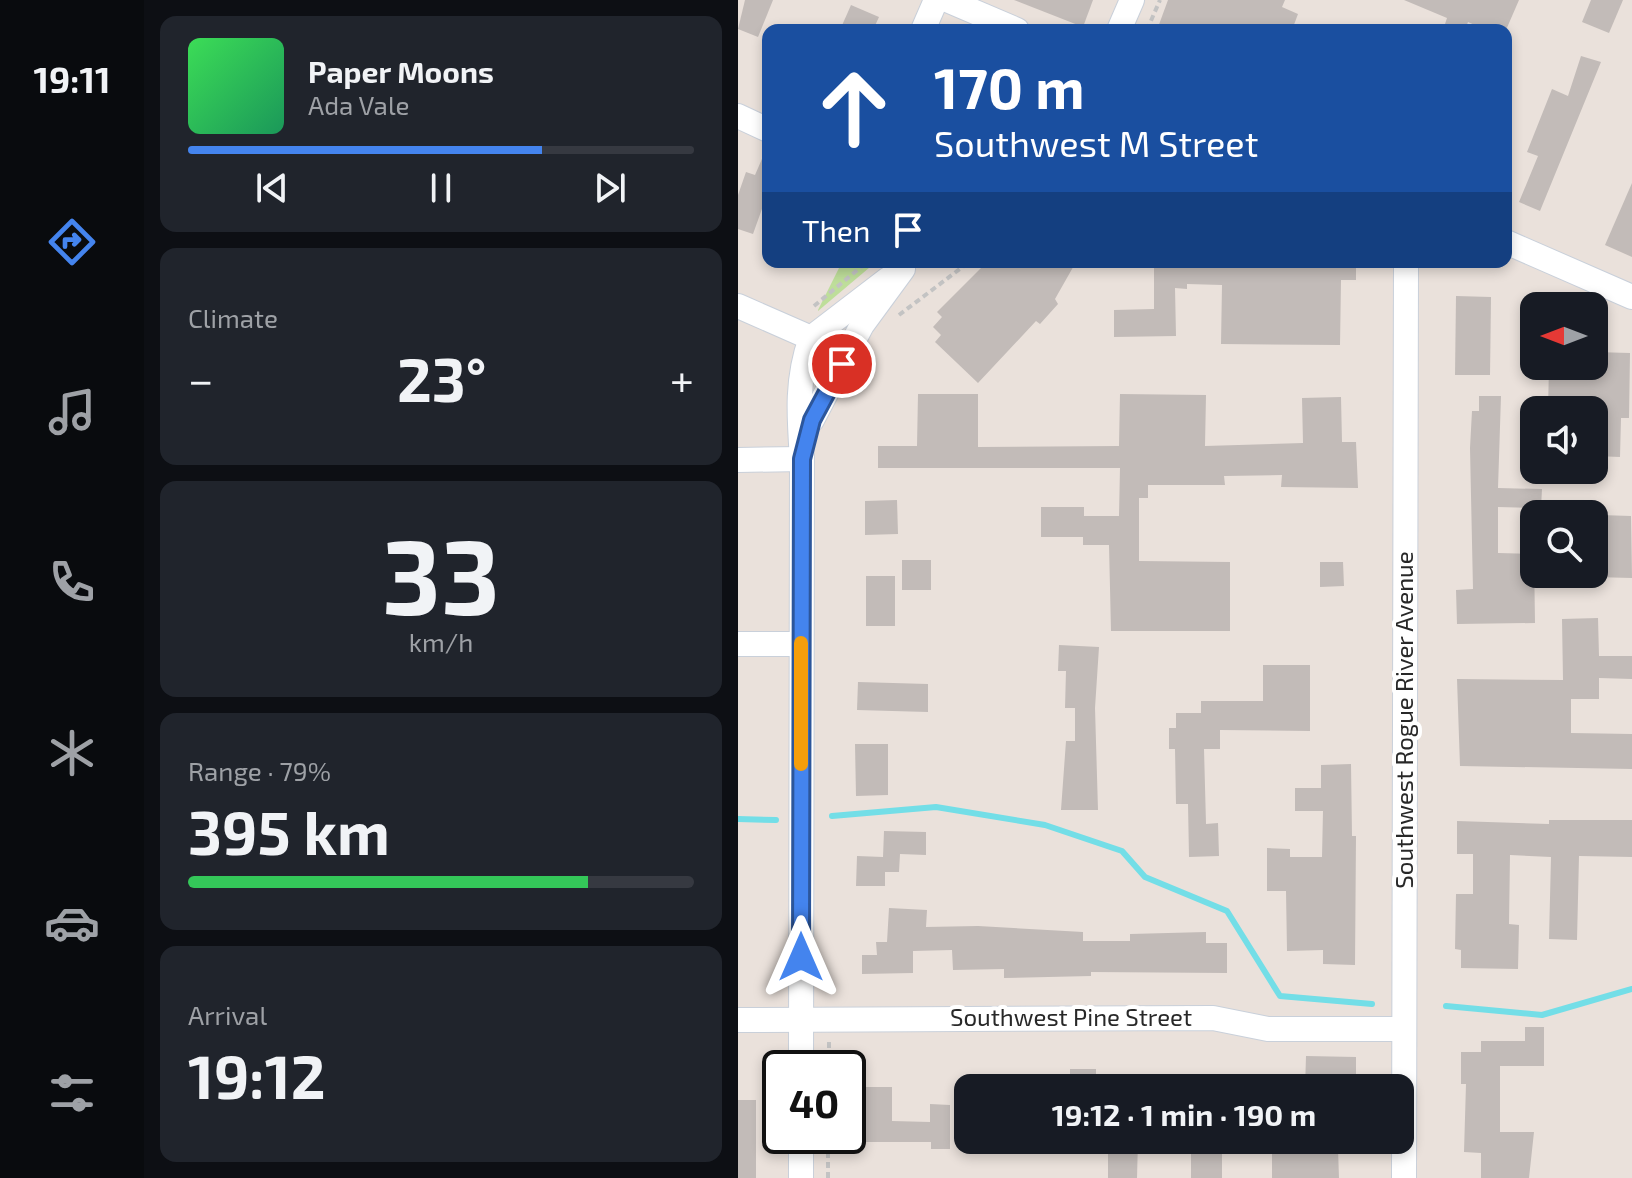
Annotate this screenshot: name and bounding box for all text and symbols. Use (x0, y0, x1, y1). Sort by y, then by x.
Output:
text: Paper Moons (308, 53, 494, 89)
text: 170 m (934, 53, 1085, 120)
icon: ahead (802, 56, 906, 160)
text: 19:11 (33, 57, 111, 100)
text: Ada Vale (308, 89, 410, 120)
text: Southwest M Street (934, 121, 1258, 164)
icon: previous (250, 166, 294, 210)
icon: pause (419, 166, 463, 210)
icon: next (588, 166, 632, 210)
icon: arrive (886, 208, 930, 252)
text: Then (802, 212, 870, 248)
icon: directions (44, 214, 100, 270)
north arrow (1520, 292, 1608, 380)
map controls (1520, 292, 1608, 588)
text: Climate (188, 302, 278, 333)
pin (808, 330, 876, 398)
text: 23° (397, 342, 487, 414)
icon: arrive (820, 342, 864, 386)
text: − (188, 352, 214, 405)
text: + (670, 352, 694, 405)
icon: music (44, 384, 100, 440)
button: sound (1520, 396, 1608, 484)
button: search (1520, 500, 1608, 588)
text: 33 (382, 511, 500, 636)
street label: Southwest Rogue River Avenue (1389, 551, 1418, 889)
icon: phone (44, 554, 100, 610)
text: km/h (409, 626, 473, 657)
icon: climate (44, 725, 100, 781)
text: Range · 79% (188, 755, 331, 786)
text: 395 km (188, 795, 390, 867)
icon: car (44, 895, 100, 951)
position arrow (759, 915, 843, 999)
text: Arrival (188, 999, 267, 1030)
street label: Southwest Pine Street (950, 1002, 1192, 1031)
text: 19:12 (188, 1039, 326, 1111)
speed limit sign: 40 (762, 1050, 866, 1154)
icon: filters (44, 1065, 100, 1121)
text: 19:12 · 1 min · 190 m (1052, 1096, 1316, 1132)

